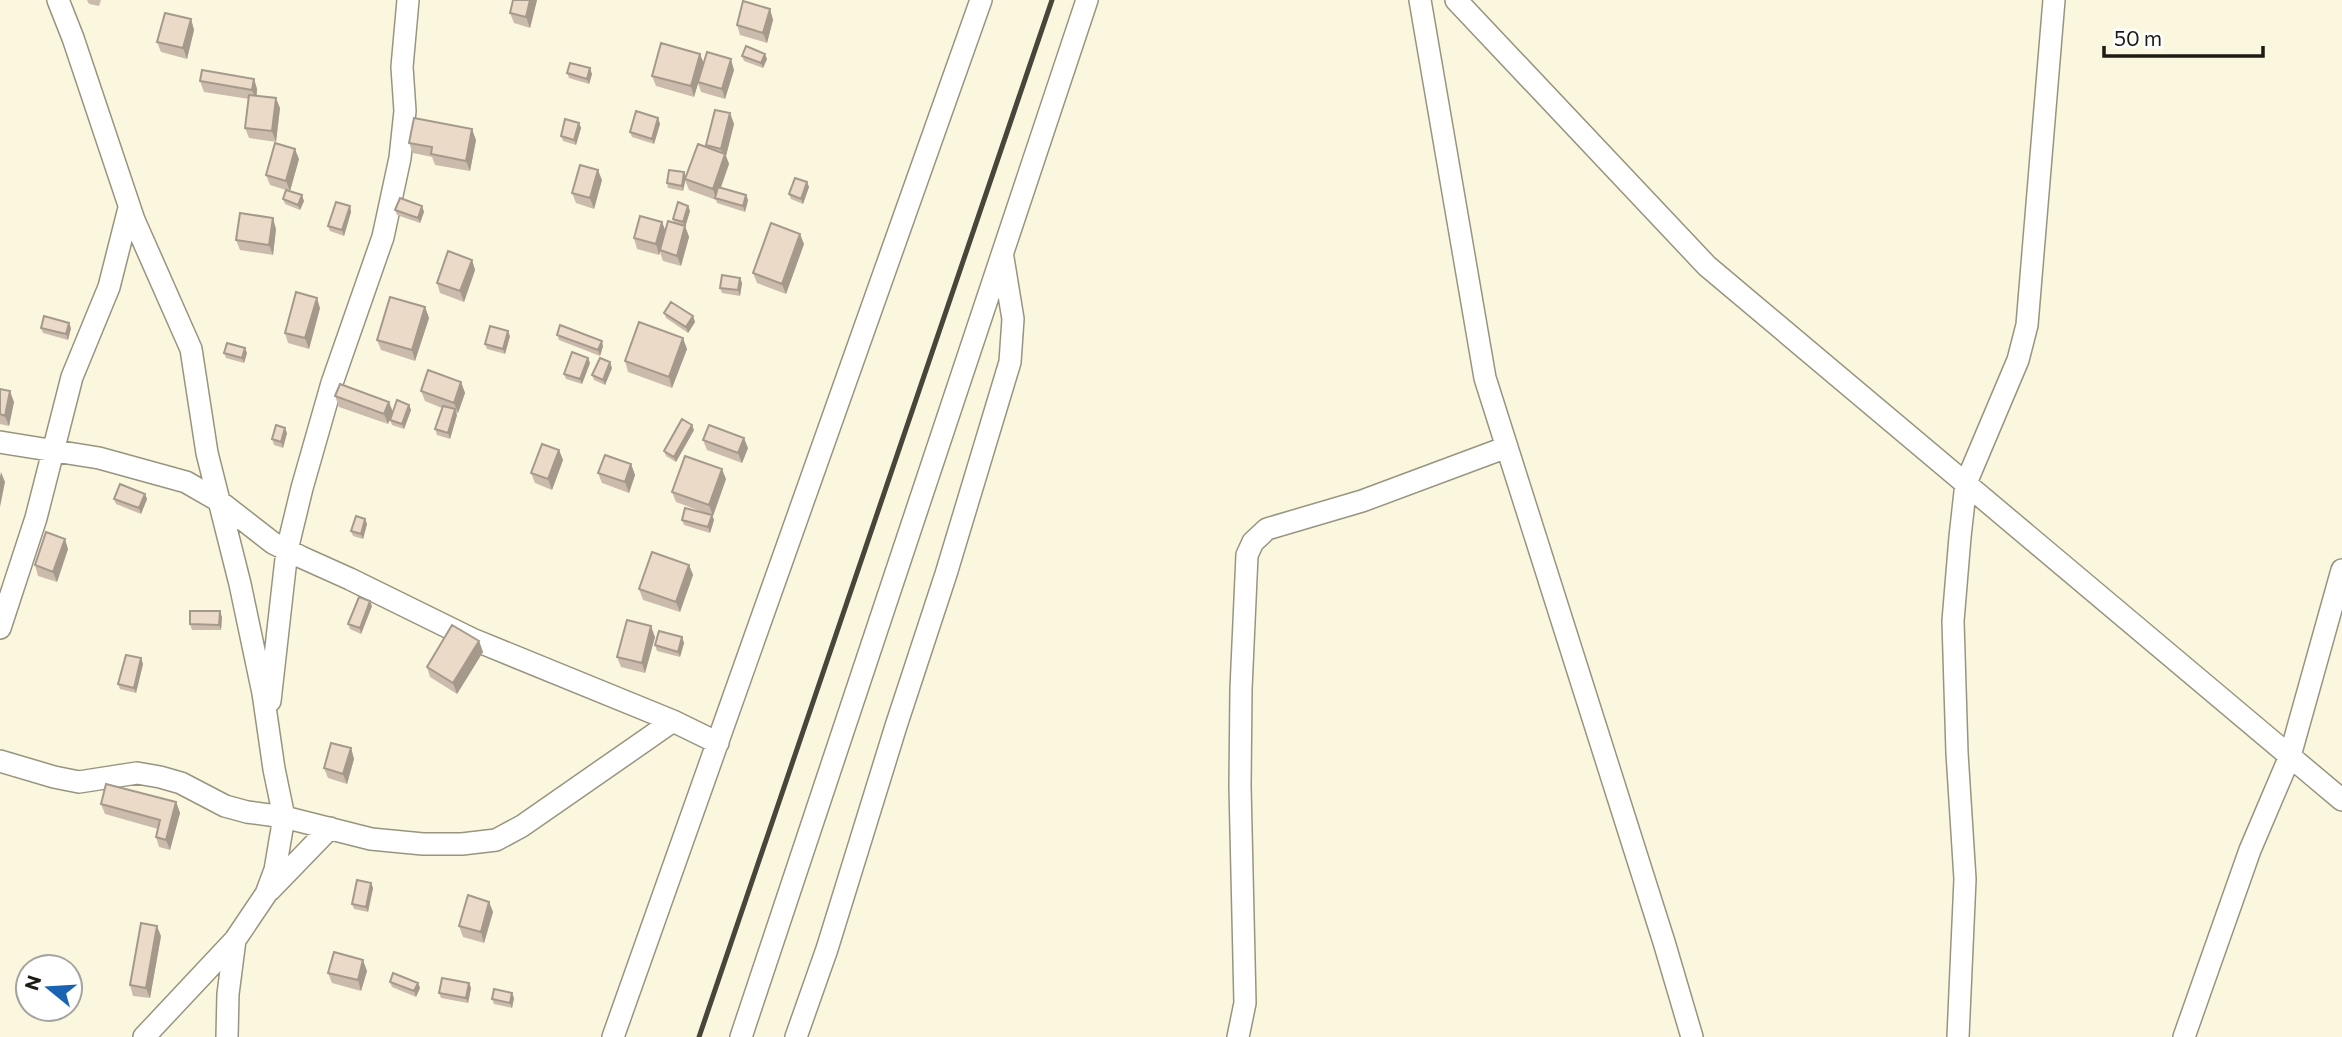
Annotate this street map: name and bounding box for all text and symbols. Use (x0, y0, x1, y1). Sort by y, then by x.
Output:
scale bar (2104, 14, 2263, 58)
text: 50 m (2114, 25, 2162, 50)
north arrow (14, 953, 84, 1023)
text: N (19, 972, 45, 993)

